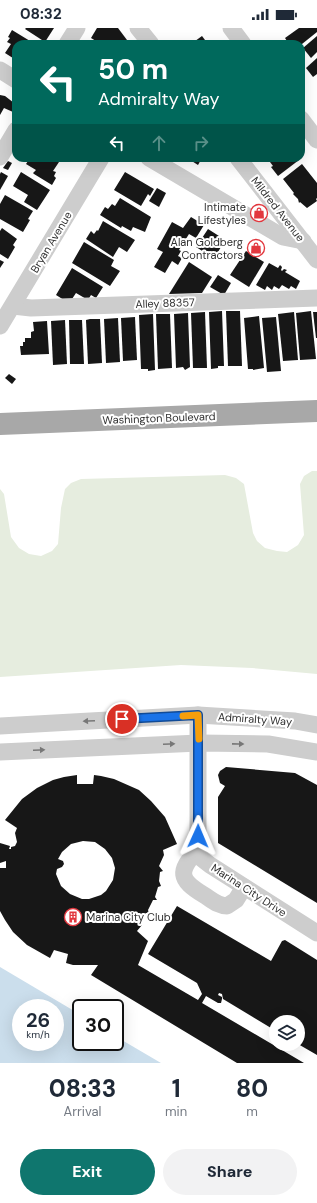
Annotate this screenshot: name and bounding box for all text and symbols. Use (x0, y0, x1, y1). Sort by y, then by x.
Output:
text: 08:32 (20, 4, 62, 24)
text: 50 m (98, 51, 168, 88)
icon: left (32, 56, 84, 108)
text: Admiralty Way (98, 87, 220, 111)
icon: left (106, 132, 128, 154)
icon: ahead (148, 132, 170, 154)
icon: right (190, 132, 212, 154)
street label: Mildred Avenue (248, 174, 308, 244)
place label: Intimate Lifestyles (198, 200, 246, 227)
shop icon: Intimate Lifestyles (249, 203, 269, 223)
street label: Bryan Avenue (27, 209, 75, 275)
place label: Alan Goldberg Contractors (171, 235, 243, 262)
shop icon: Alan Goldberg Contractors (246, 238, 266, 258)
street label: Alley 88357 (135, 295, 195, 311)
street label: Washington Boulevard (102, 409, 216, 427)
pin (105, 702, 139, 736)
icon: arrive (111, 708, 133, 730)
street label: Admiralty Way (217, 709, 293, 729)
one-way arrow (83, 717, 95, 724)
one-way arrow (163, 741, 175, 748)
one-way arrow (232, 741, 245, 747)
one-way arrow (33, 747, 46, 753)
position arrow (177, 815, 219, 857)
street label: Marina City Drive (209, 860, 289, 920)
building icon: Marina City Club (63, 907, 83, 927)
place label: Marina City Club (86, 910, 171, 924)
speed limit sign: 30 (72, 999, 124, 1051)
text: 26 (26, 1007, 50, 1033)
map controls (269, 1015, 305, 1051)
button: layers (269, 1015, 305, 1051)
text: km/h (26, 1028, 50, 1041)
text: 08:33 (49, 1073, 116, 1104)
text: 1 (172, 1073, 181, 1104)
text: 80 (236, 1073, 268, 1104)
text: Arrival (64, 1103, 101, 1120)
text: min (165, 1103, 187, 1120)
text: m (246, 1103, 258, 1120)
button: Exit (20, 1149, 155, 1195)
button: Share (163, 1149, 297, 1195)

